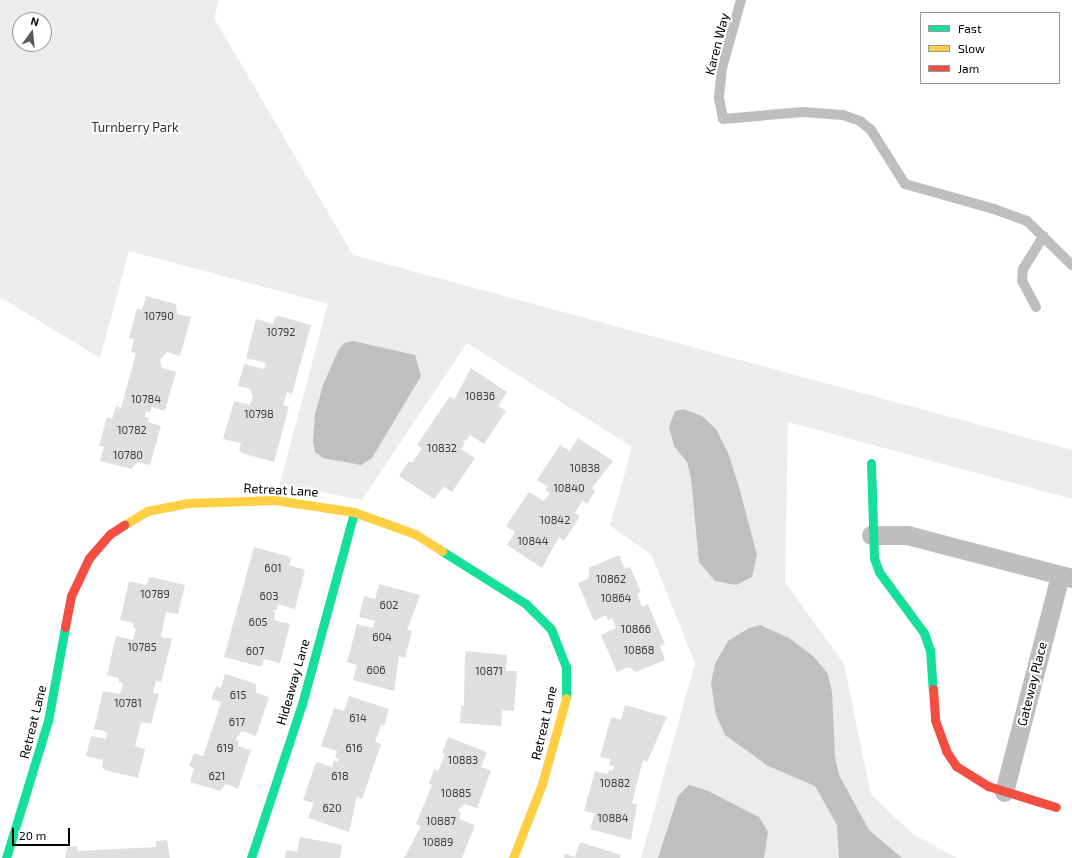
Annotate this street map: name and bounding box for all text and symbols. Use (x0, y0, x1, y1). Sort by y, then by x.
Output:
street label: Karen Way (702, 11, 732, 77)
north arrow (12, 12, 52, 52)
legend (920, 12, 1060, 84)
text: N (29, 14, 40, 28)
text: Fast (958, 21, 981, 35)
text: Slow (958, 41, 985, 55)
text: Jam (958, 61, 979, 75)
park label: Turnberry Park (91, 119, 179, 135)
house number: 10790 (144, 309, 174, 323)
house number: 10792 (266, 325, 296, 339)
house number: 10836 (465, 389, 495, 403)
house number: 10784 (131, 392, 161, 406)
house number: 10798 (244, 407, 274, 421)
house number: 10782 (117, 423, 147, 437)
house number: 10832 (427, 441, 457, 455)
house number: 10780 (113, 448, 143, 462)
house number: 10838 (570, 461, 600, 475)
street label: Retreat Lane (243, 480, 319, 500)
house number: 10840 (553, 481, 585, 495)
house number: 10842 (540, 513, 570, 527)
house number: 10844 (517, 534, 549, 548)
house number: 601 (264, 561, 282, 575)
house number: 10862 (596, 572, 626, 586)
house number: 10789 (140, 587, 170, 601)
house number: 603 (259, 589, 279, 603)
house number: 10864 (601, 591, 631, 605)
house number: 602 (379, 598, 399, 612)
house number: 605 (249, 615, 267, 629)
house number: 10866 (621, 622, 651, 636)
house number: 604 (372, 630, 392, 644)
street label: Hideaway Lane (273, 637, 313, 727)
house number: 10785 (127, 640, 157, 654)
street label: Gateway Place (1014, 640, 1050, 728)
house number: 10868 (624, 643, 654, 657)
house number: 607 (246, 644, 264, 658)
house number: 606 (366, 663, 386, 677)
house number: 10871 (475, 664, 503, 678)
street label: Retreat Lane (16, 684, 50, 760)
street label: Retreat Lane (528, 685, 560, 761)
house number: 615 (230, 688, 246, 702)
house number: 10781 (114, 696, 142, 710)
house number: 614 (349, 711, 367, 725)
house number: 617 (229, 715, 245, 729)
house number: 619 (217, 741, 233, 755)
house number: 616 (346, 741, 362, 755)
house number: 10883 (448, 753, 478, 767)
house number: 621 (209, 769, 225, 783)
house number: 618 (331, 769, 349, 783)
house number: 10882 (600, 776, 630, 790)
house number: 10885 (441, 786, 471, 800)
house number: 620 (322, 801, 342, 815)
house number: 10884 (597, 811, 629, 825)
house number: 10887 (426, 814, 456, 828)
scale bar (14, 820, 72, 846)
text: 20 m (19, 828, 46, 842)
house number: 10889 (423, 835, 453, 849)

